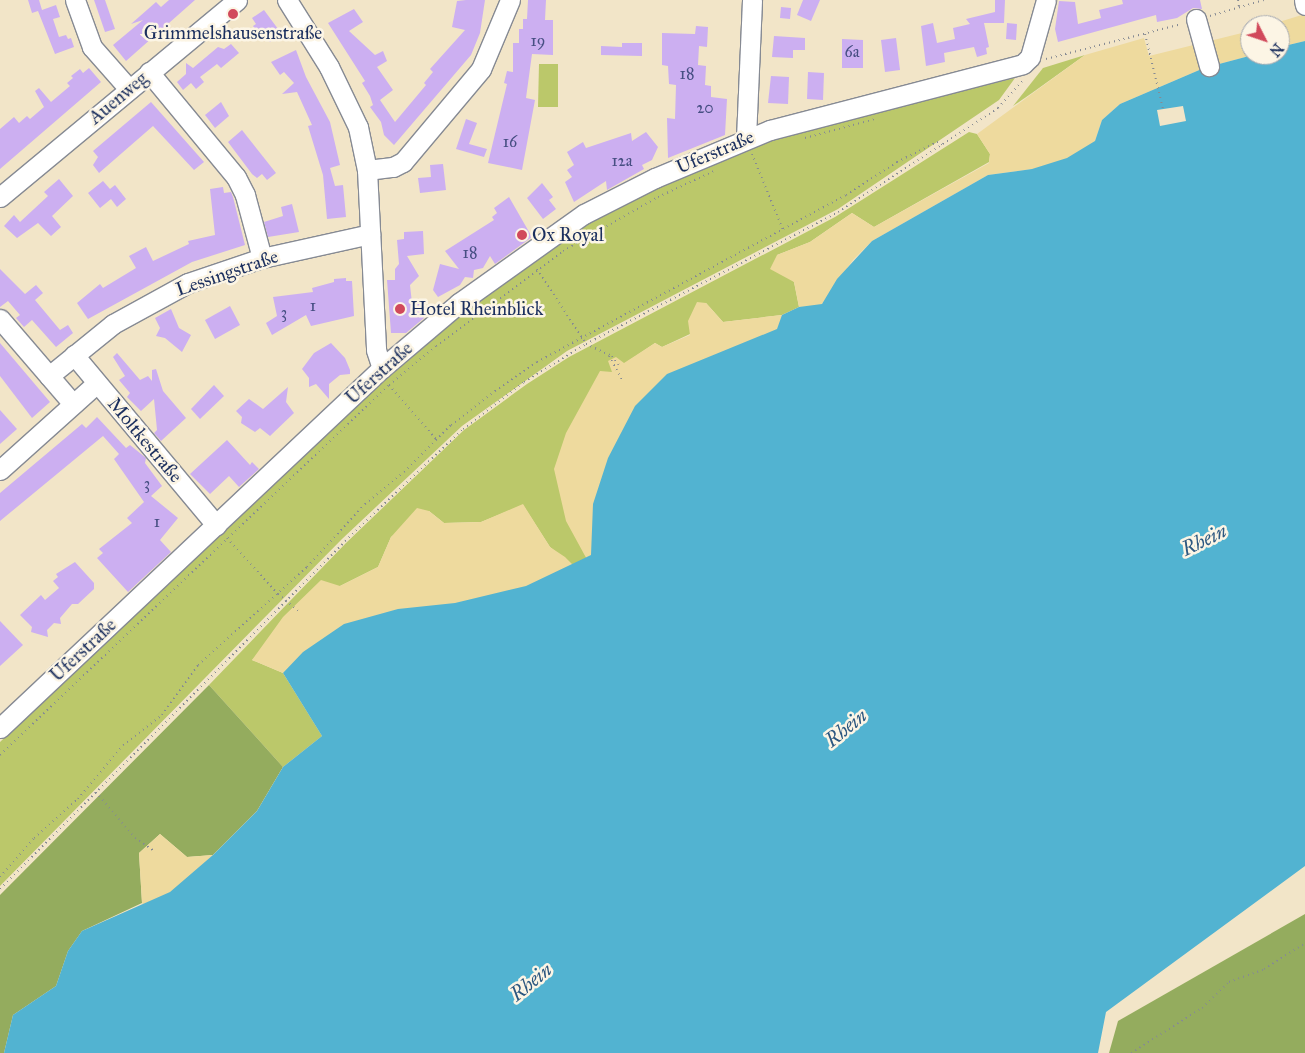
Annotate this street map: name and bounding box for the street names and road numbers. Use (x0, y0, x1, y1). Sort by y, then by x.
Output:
street label: Auenweg (84, 67, 152, 129)
street label: Uferstraße (673, 125, 757, 179)
street label: Lessingstraße (173, 245, 281, 301)
street label: Uferstraße (341, 337, 417, 409)
street label: Moltkestraße (103, 393, 187, 487)
street label: Uferstraße (45, 614, 121, 686)

